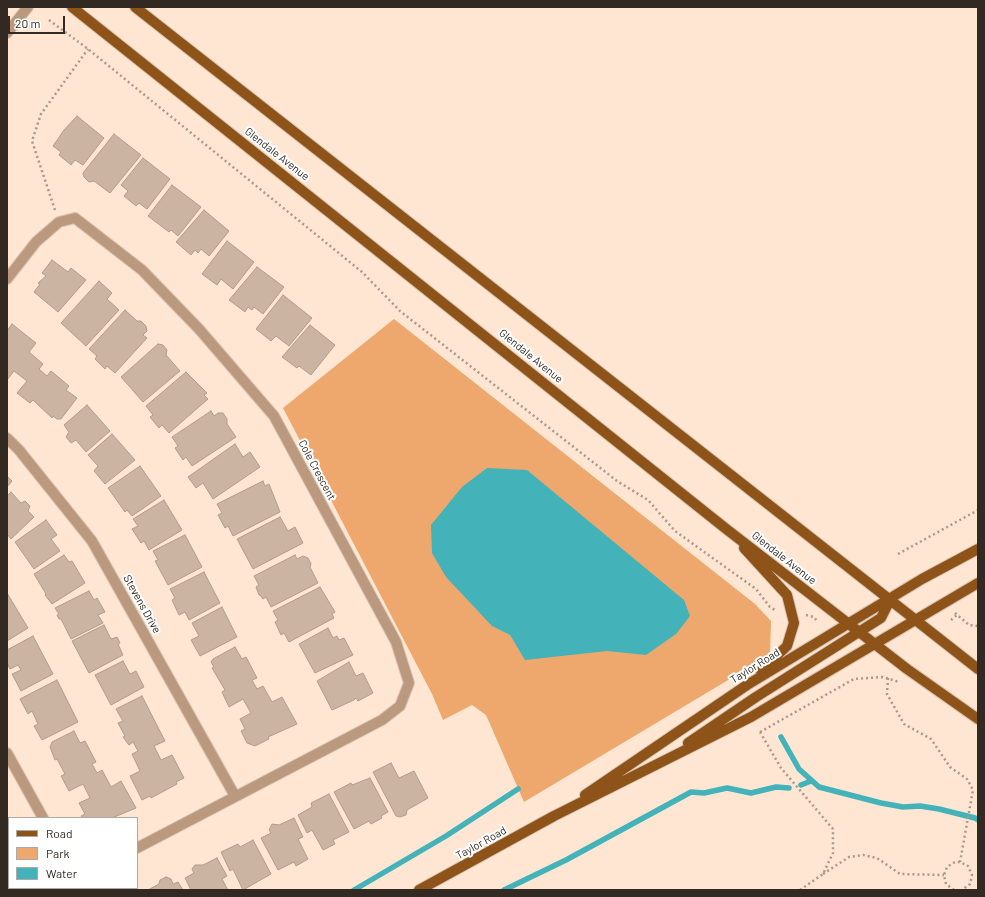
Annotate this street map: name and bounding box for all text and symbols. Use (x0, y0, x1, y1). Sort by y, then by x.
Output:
scale bar (10, 8, 67, 34)
text: 20 m (15, 16, 41, 30)
street label: Glendale Avenue (242, 125, 312, 183)
street label: Glendale Avenue (496, 326, 566, 386)
street label: Cole Crescent (296, 438, 338, 502)
street label: Glendale Avenue (749, 529, 819, 587)
street label: Stevens Drive (121, 572, 163, 636)
street label: Taylor Road (728, 646, 782, 686)
legend (8, 817, 138, 889)
street label: Taylor Road (453, 824, 509, 862)
text: Road (46, 826, 73, 840)
text: Park (46, 846, 70, 860)
text: Water (46, 866, 77, 880)

